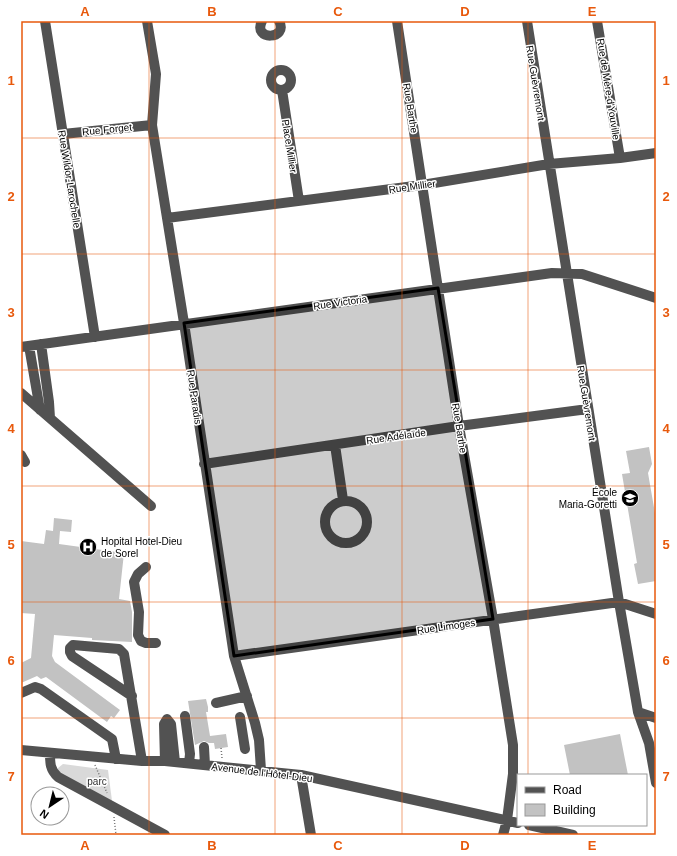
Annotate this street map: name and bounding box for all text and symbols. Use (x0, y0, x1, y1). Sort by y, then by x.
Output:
text: A (80, 4, 90, 19)
text: B (207, 4, 217, 19)
text: C (333, 4, 343, 19)
text: D (460, 4, 470, 19)
text: E (588, 4, 597, 19)
street label: Rue de Mère-d'Youville (595, 37, 622, 141)
street label: Rue Guèvremont (524, 45, 547, 122)
text: 1 (7, 73, 15, 88)
text: 1 (662, 73, 670, 88)
street label: Rue Barthe (401, 82, 420, 134)
street label: Place Millier (280, 119, 299, 174)
street label: Rue Forget (82, 121, 133, 138)
street label: Rue Wildor-Larochelle (56, 129, 83, 229)
street label: Rue Millier (388, 178, 437, 195)
text: 2 (7, 189, 15, 204)
text: 2 (662, 189, 670, 204)
street label: Rue Victoria (312, 293, 368, 312)
text: 3 (7, 305, 15, 320)
text: 3 (662, 305, 670, 320)
street label: Rue Guèvremont (575, 365, 598, 442)
street label: Rue Paradis (185, 369, 204, 425)
street label: Rue Barthe (450, 402, 469, 454)
text: 4 (7, 421, 15, 436)
text: 4 (662, 421, 670, 436)
street label: Rue Adélaïde (366, 427, 427, 446)
place label: École Maria-Goretti (559, 486, 617, 510)
school or university icon: École Maria-Goretti (620, 488, 640, 508)
place label: Hopital Hotel-Dieu de Sorel (101, 536, 182, 559)
text: 5 (7, 537, 15, 552)
hospital icon: Hopital Hotel-Dieu de Sorel (78, 537, 98, 557)
text: 5 (662, 537, 670, 552)
street label: Rue Limoges (416, 617, 476, 636)
text: 6 (7, 653, 15, 668)
text: 6 (662, 653, 670, 668)
street label: Avenue de l'Hôtel-Dieu (211, 761, 313, 784)
text: 7 (7, 769, 15, 784)
text: 7 (662, 769, 670, 784)
legend (517, 774, 647, 826)
park label: parc (87, 776, 107, 787)
text: Road (553, 783, 582, 797)
north arrow (30, 786, 70, 826)
text: Building (553, 803, 596, 817)
text: N (38, 807, 51, 821)
text: A (80, 838, 90, 853)
text: B (207, 838, 217, 853)
text: C (333, 838, 343, 853)
text: D (460, 838, 470, 853)
text: E (588, 838, 597, 853)

